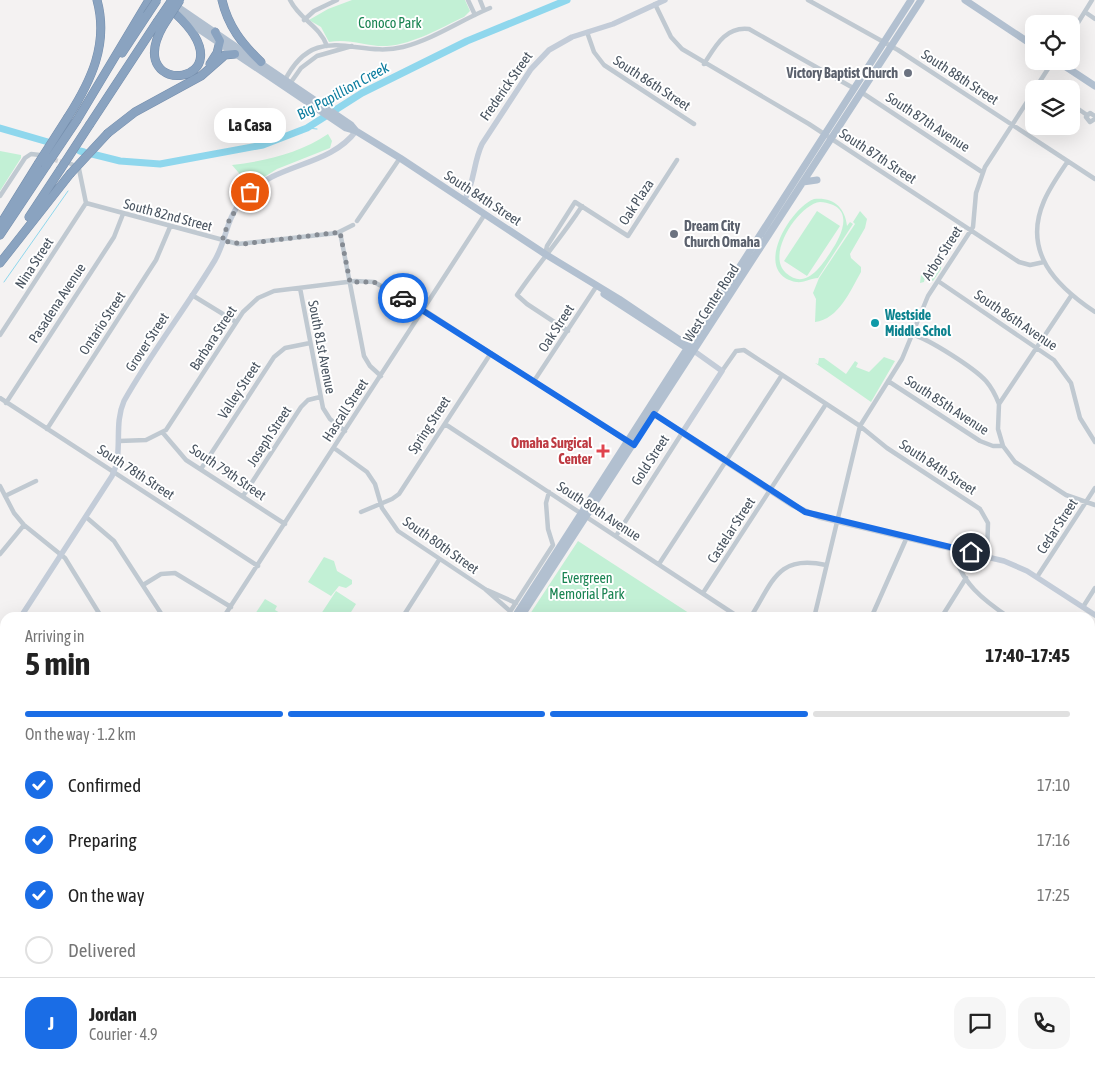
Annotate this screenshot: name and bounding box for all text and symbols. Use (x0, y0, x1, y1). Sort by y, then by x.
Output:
park label: Conoco Park (358, 15, 422, 31)
map controls (1025, 15, 1080, 135)
button: locate (1025, 15, 1080, 70)
street label: South 88th Street (918, 46, 1002, 108)
street label: Frederick Street (476, 49, 536, 123)
street label: South 86th Street (610, 52, 694, 114)
water label: Big Papillion Creek (294, 58, 392, 123)
place label: Victory Baptist Church (786, 65, 898, 81)
marker: Victory Baptist Church (902, 67, 914, 79)
button: layers (1025, 80, 1080, 135)
street label: South 87th Avenue (883, 89, 973, 155)
callout: La Casa (214, 107, 286, 142)
text: La Casa (228, 116, 272, 134)
street label: South 87th Street (836, 125, 920, 187)
street label: South 84th Street (441, 167, 525, 229)
pin (229, 171, 271, 213)
street label: Oak Plaza (615, 176, 657, 228)
icon: bag (236, 178, 264, 206)
street label: South 82nd Street (122, 195, 214, 235)
place label: Dream City Church Omaha (684, 218, 760, 250)
street label: Arbor Street (919, 223, 965, 283)
marker: Dream City Church Omaha (668, 228, 680, 240)
street label: Nina Street (12, 235, 56, 291)
street label: Pasadena Avenue (25, 260, 89, 346)
street label: West Center Road (680, 261, 742, 345)
courier (378, 273, 428, 323)
icon: car (389, 284, 417, 312)
street label: South 86th Avenue (971, 286, 1061, 354)
street label: Ontario Street (76, 288, 128, 358)
street label: South 81st Avenue (305, 299, 339, 395)
street label: Oak Street (535, 301, 577, 355)
street label: Barbara Street (186, 303, 240, 373)
place label: Westside Middle Schol (884, 307, 951, 339)
street label: Grover Street (122, 310, 172, 374)
marker: Westside Middle Schol (869, 317, 881, 329)
street label: Valley Street (215, 358, 263, 422)
street label: South 85th Avenue (902, 372, 992, 438)
street label: Hascall Street (319, 376, 371, 444)
street label: Spring Street (405, 393, 453, 457)
street label: Joseph Street (244, 403, 294, 469)
street label: Gold Street (628, 432, 672, 488)
place label: Omaha Surgical Center (511, 435, 593, 467)
street label: South 84th Street (896, 436, 980, 498)
street label: South 78th Street (94, 441, 178, 503)
street label: South 79th Street (187, 441, 269, 503)
marker: Omaha Surgical Center (596, 444, 610, 458)
street label: South 80th Avenue (554, 478, 644, 544)
street label: Castelar Street (704, 494, 758, 566)
street label: Cedar Street (1033, 495, 1081, 557)
street label: South 80th Street (400, 513, 482, 577)
pin (950, 531, 992, 573)
icon: home (957, 538, 985, 566)
park label: Evergreen Memorial Park (549, 570, 625, 602)
text: Arriving in (25, 627, 85, 645)
text: 17:40–17:45 (985, 644, 1070, 666)
text: 5 min (25, 645, 90, 682)
text: On the way · 1.2 km (25, 725, 136, 743)
icon: check (25, 771, 53, 799)
text: Confirmed (68, 774, 141, 796)
text: 17:10 (1037, 776, 1070, 794)
icon: check (25, 826, 53, 854)
text: Preparing (68, 829, 137, 851)
text: 17:16 (1037, 831, 1070, 849)
icon: check (25, 881, 53, 909)
text: On the way (68, 884, 145, 906)
text: 17:25 (1037, 886, 1070, 904)
text: Delivered (68, 939, 136, 961)
button: chat (954, 997, 1006, 1049)
button: phone (1018, 997, 1070, 1049)
text: Jordan (89, 1003, 137, 1025)
text: J (48, 1012, 54, 1034)
text: Courier · 4.9 (89, 1025, 158, 1043)

